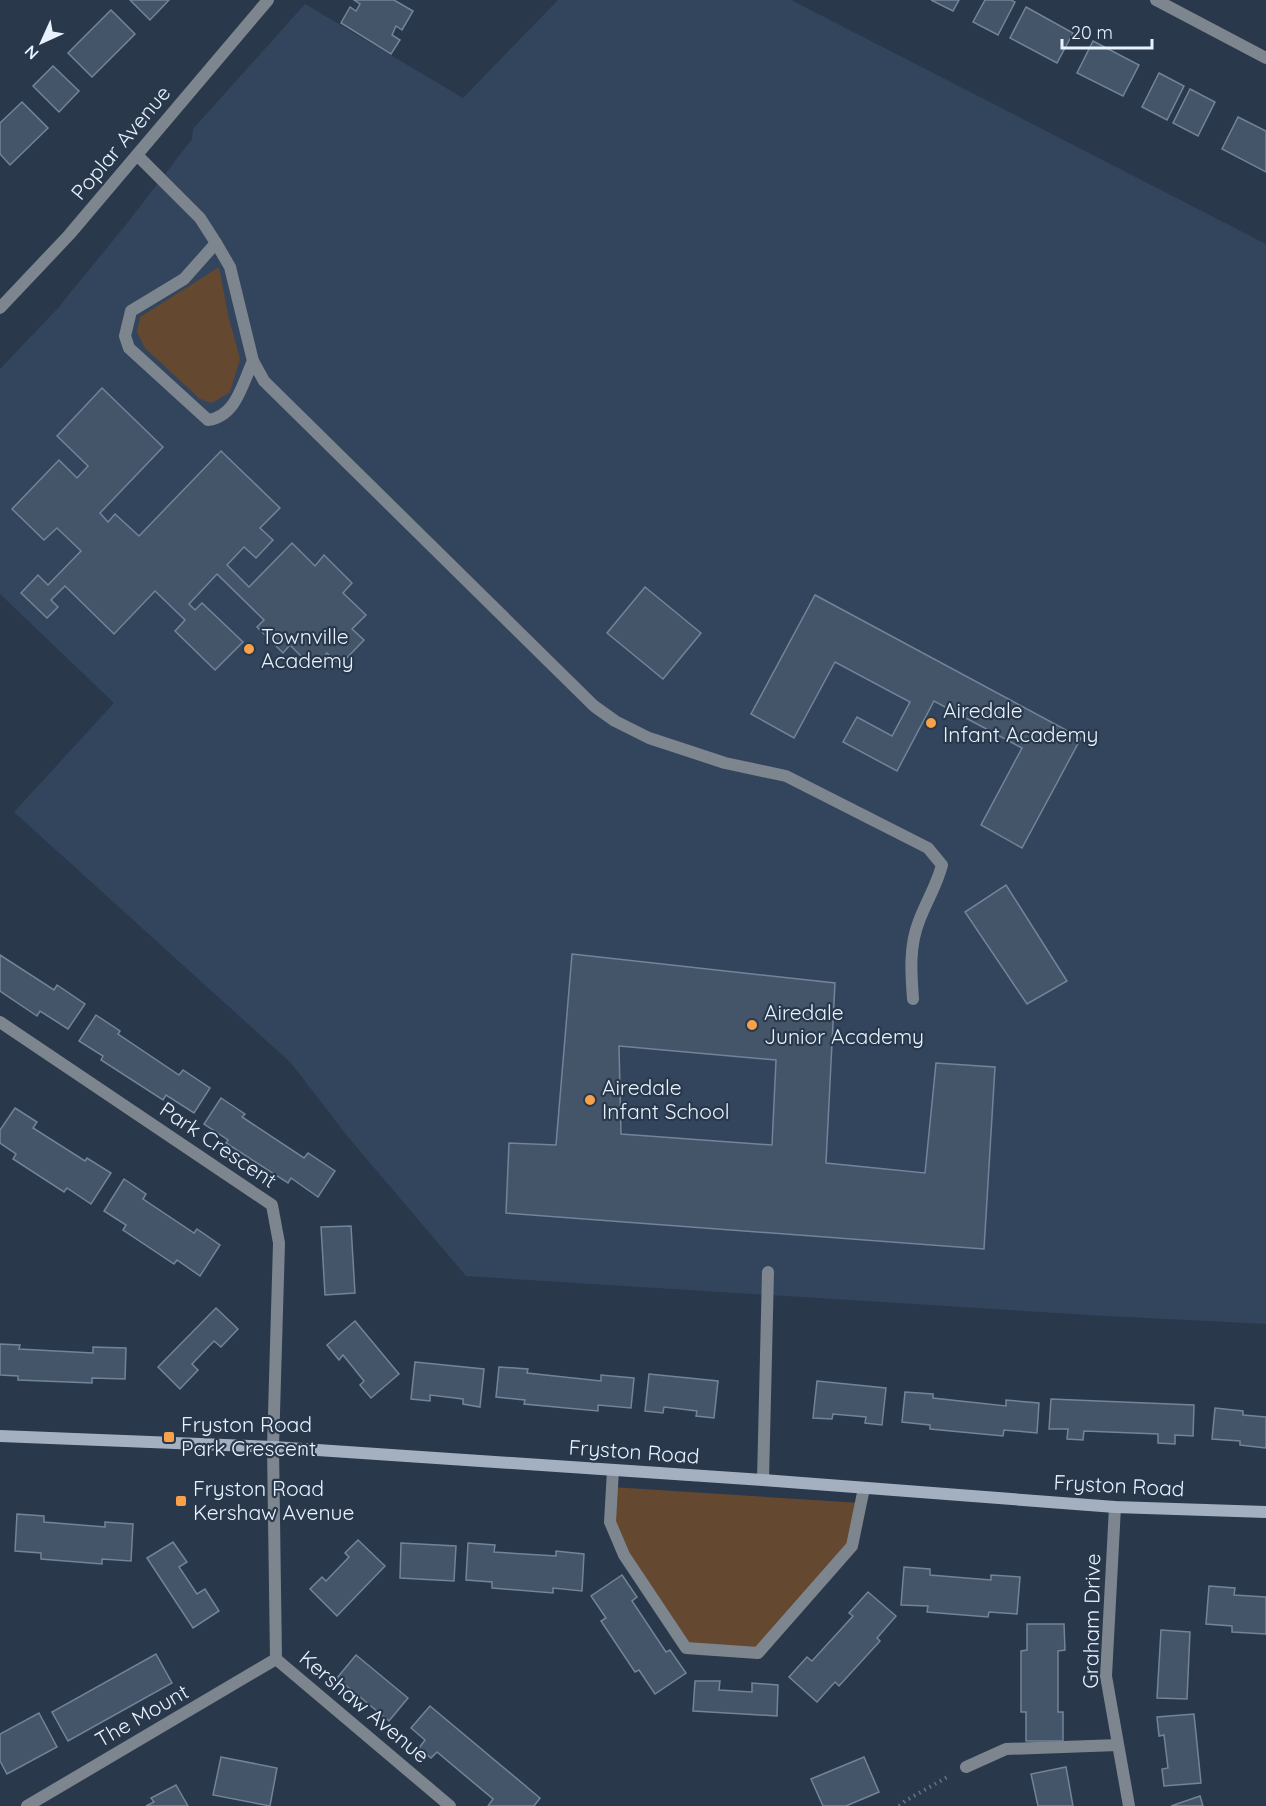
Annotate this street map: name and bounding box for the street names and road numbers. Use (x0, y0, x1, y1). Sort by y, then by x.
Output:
street label: Poplar Avenue (65, 80, 175, 205)
street label: Park Crescent (155, 1096, 282, 1193)
street label: Fryston Road (568, 1433, 700, 1469)
street label: Fryston Road (1053, 1469, 1185, 1501)
street label: Graham Drive (1077, 1553, 1105, 1689)
street label: Kershaw Avenue (294, 1644, 435, 1768)
street label: The Mount (90, 1678, 193, 1752)

